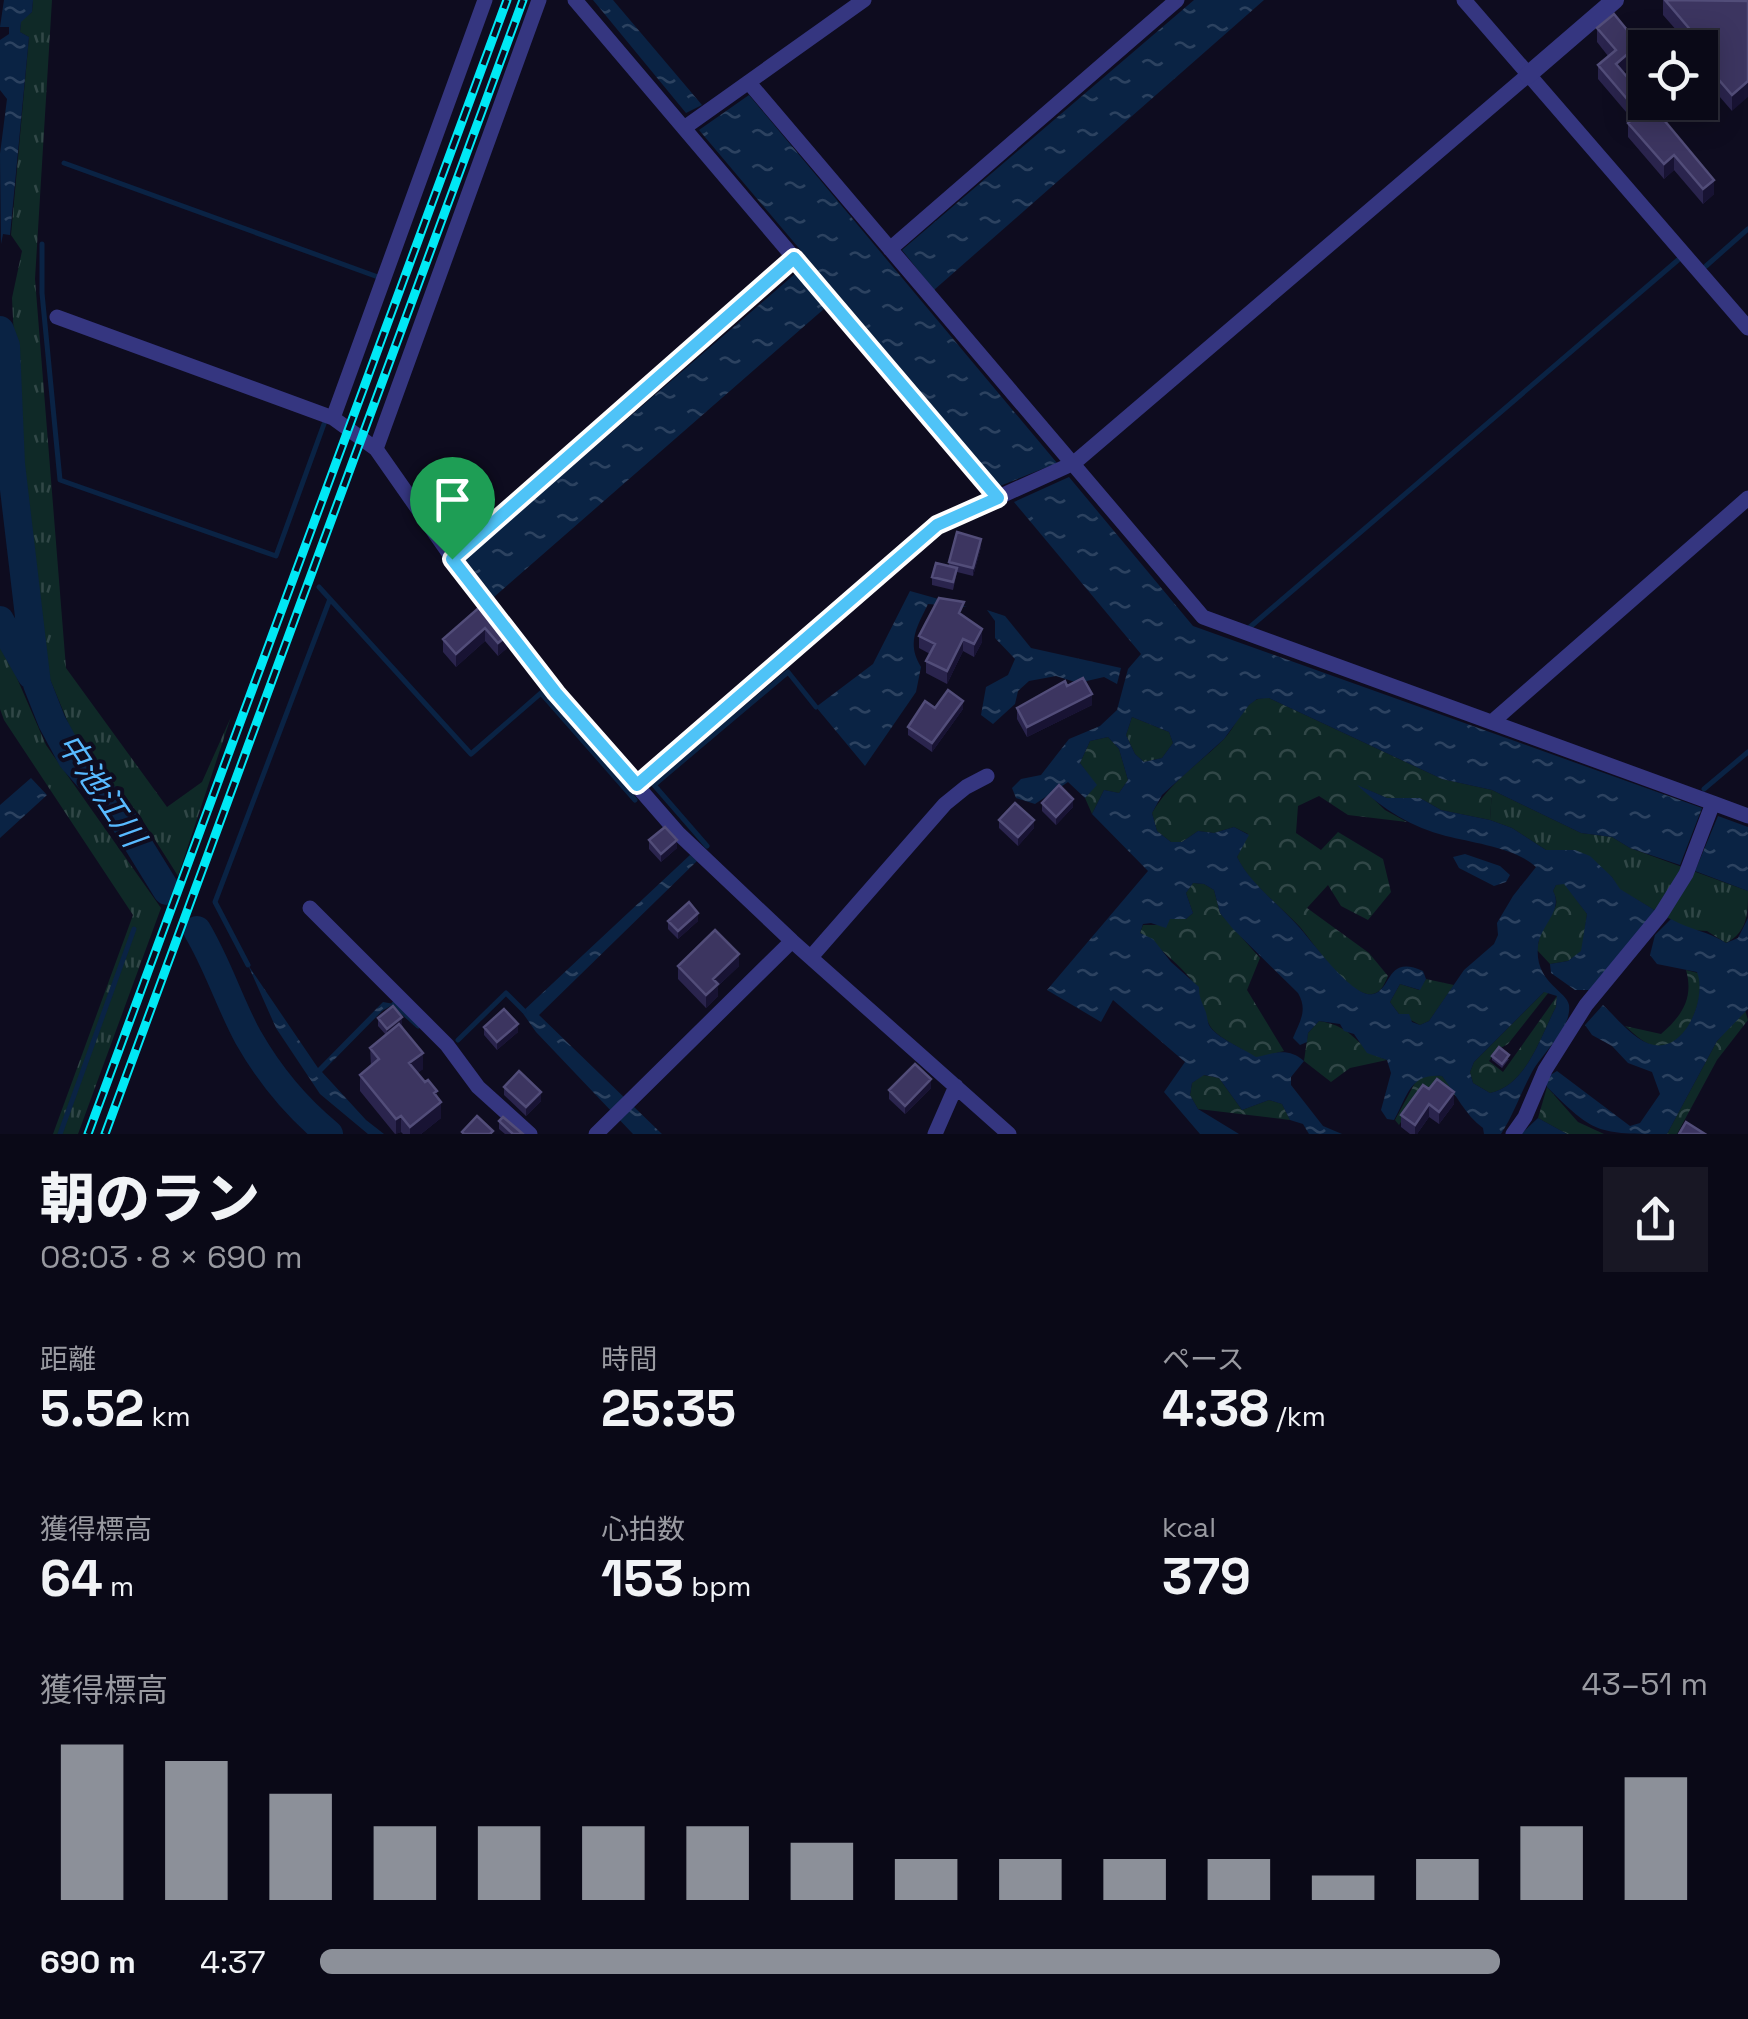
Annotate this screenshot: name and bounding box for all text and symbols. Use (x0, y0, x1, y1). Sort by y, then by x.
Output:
map controls (1628, 30, 1718, 120)
button: locate (1628, 30, 1718, 120)
pin (410, 457, 495, 560)
icon: arrive (425, 472, 480, 527)
water label: 中池江川 (49, 726, 155, 857)
text: 朝のラン (40, 1164, 260, 1234)
button: share (1603, 1167, 1708, 1272)
text: 08:03 · 8 × 690 m (40, 1237, 302, 1277)
text: 距離 (40, 1341, 96, 1377)
text: 時間 (601, 1341, 657, 1377)
text: ペース (1162, 1341, 1245, 1377)
text: 5.52 (40, 1377, 144, 1441)
text: 25:35 (601, 1377, 736, 1441)
text: 4:38 (1162, 1377, 1269, 1441)
text: km (144, 1398, 191, 1434)
text: /km (1269, 1398, 1326, 1434)
text: kcal (1162, 1509, 1216, 1545)
text: 獲得標高 (40, 1511, 152, 1547)
text: 心拍数 (601, 1511, 685, 1547)
text: 379 (1162, 1545, 1251, 1609)
text: 64 (40, 1547, 103, 1611)
text: 153 (601, 1547, 684, 1611)
text: m (103, 1568, 134, 1604)
text: bpm (684, 1568, 751, 1604)
text: 43–51 m (1581, 1664, 1708, 1704)
text: 獲得標高 (40, 1670, 168, 1710)
text: 690 m (40, 1942, 136, 1982)
text: 4:37 (200, 1942, 265, 1982)

